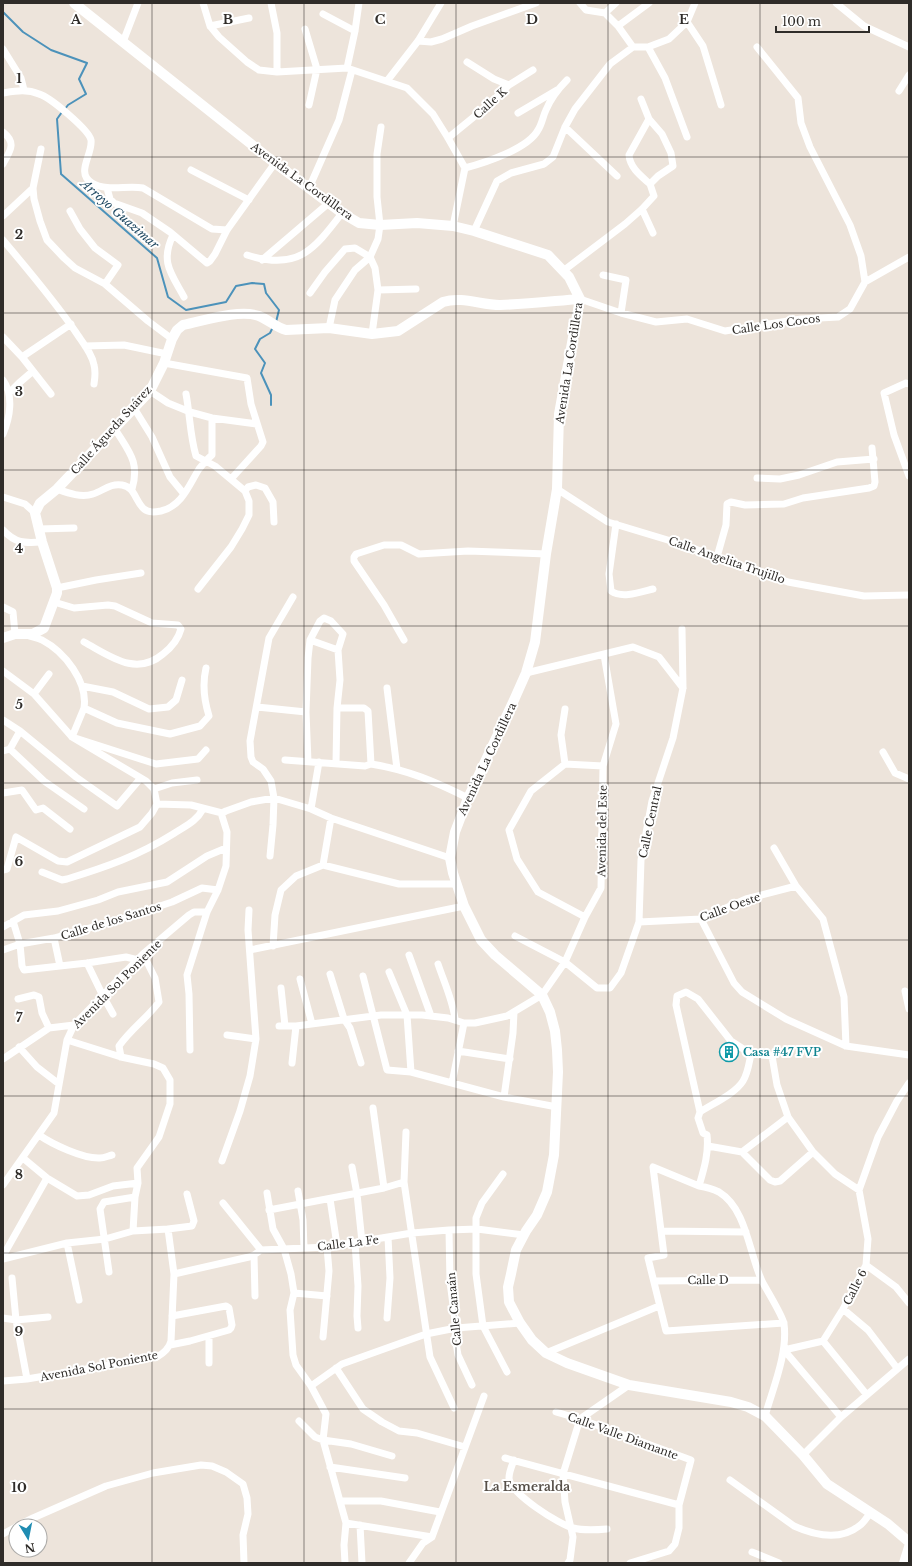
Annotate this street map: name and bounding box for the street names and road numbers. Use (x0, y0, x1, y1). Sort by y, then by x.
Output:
street label: Calle K (470, 84, 510, 122)
street label: Avenida La Cordillera (247, 139, 357, 223)
street label: Avenida La Cordillera (552, 300, 586, 426)
street label: Calle Los Cocos (731, 311, 821, 337)
street label: Calle Águeda Suárez (67, 383, 155, 477)
street label: Calle Angelita Trujillo (667, 533, 787, 587)
street label: Avenida La Cordillera (454, 700, 520, 819)
street label: Calle Central (636, 784, 665, 859)
street label: Avenida del Este (594, 785, 610, 878)
street label: Calle Oeste (698, 890, 762, 924)
street label: Calle de los Santos (59, 899, 163, 943)
street label: Avenida Sol Poniente (69, 937, 164, 1032)
street label: Calle La Fe (316, 1232, 380, 1254)
street label: Calle 6 (840, 1267, 870, 1307)
street label: Calle Canaán (444, 1271, 464, 1346)
street label: Calle D (687, 1273, 729, 1287)
street label: Avenida Sol Poniente (38, 1348, 159, 1384)
street label: Calle Valle Diamante (566, 1409, 680, 1463)

